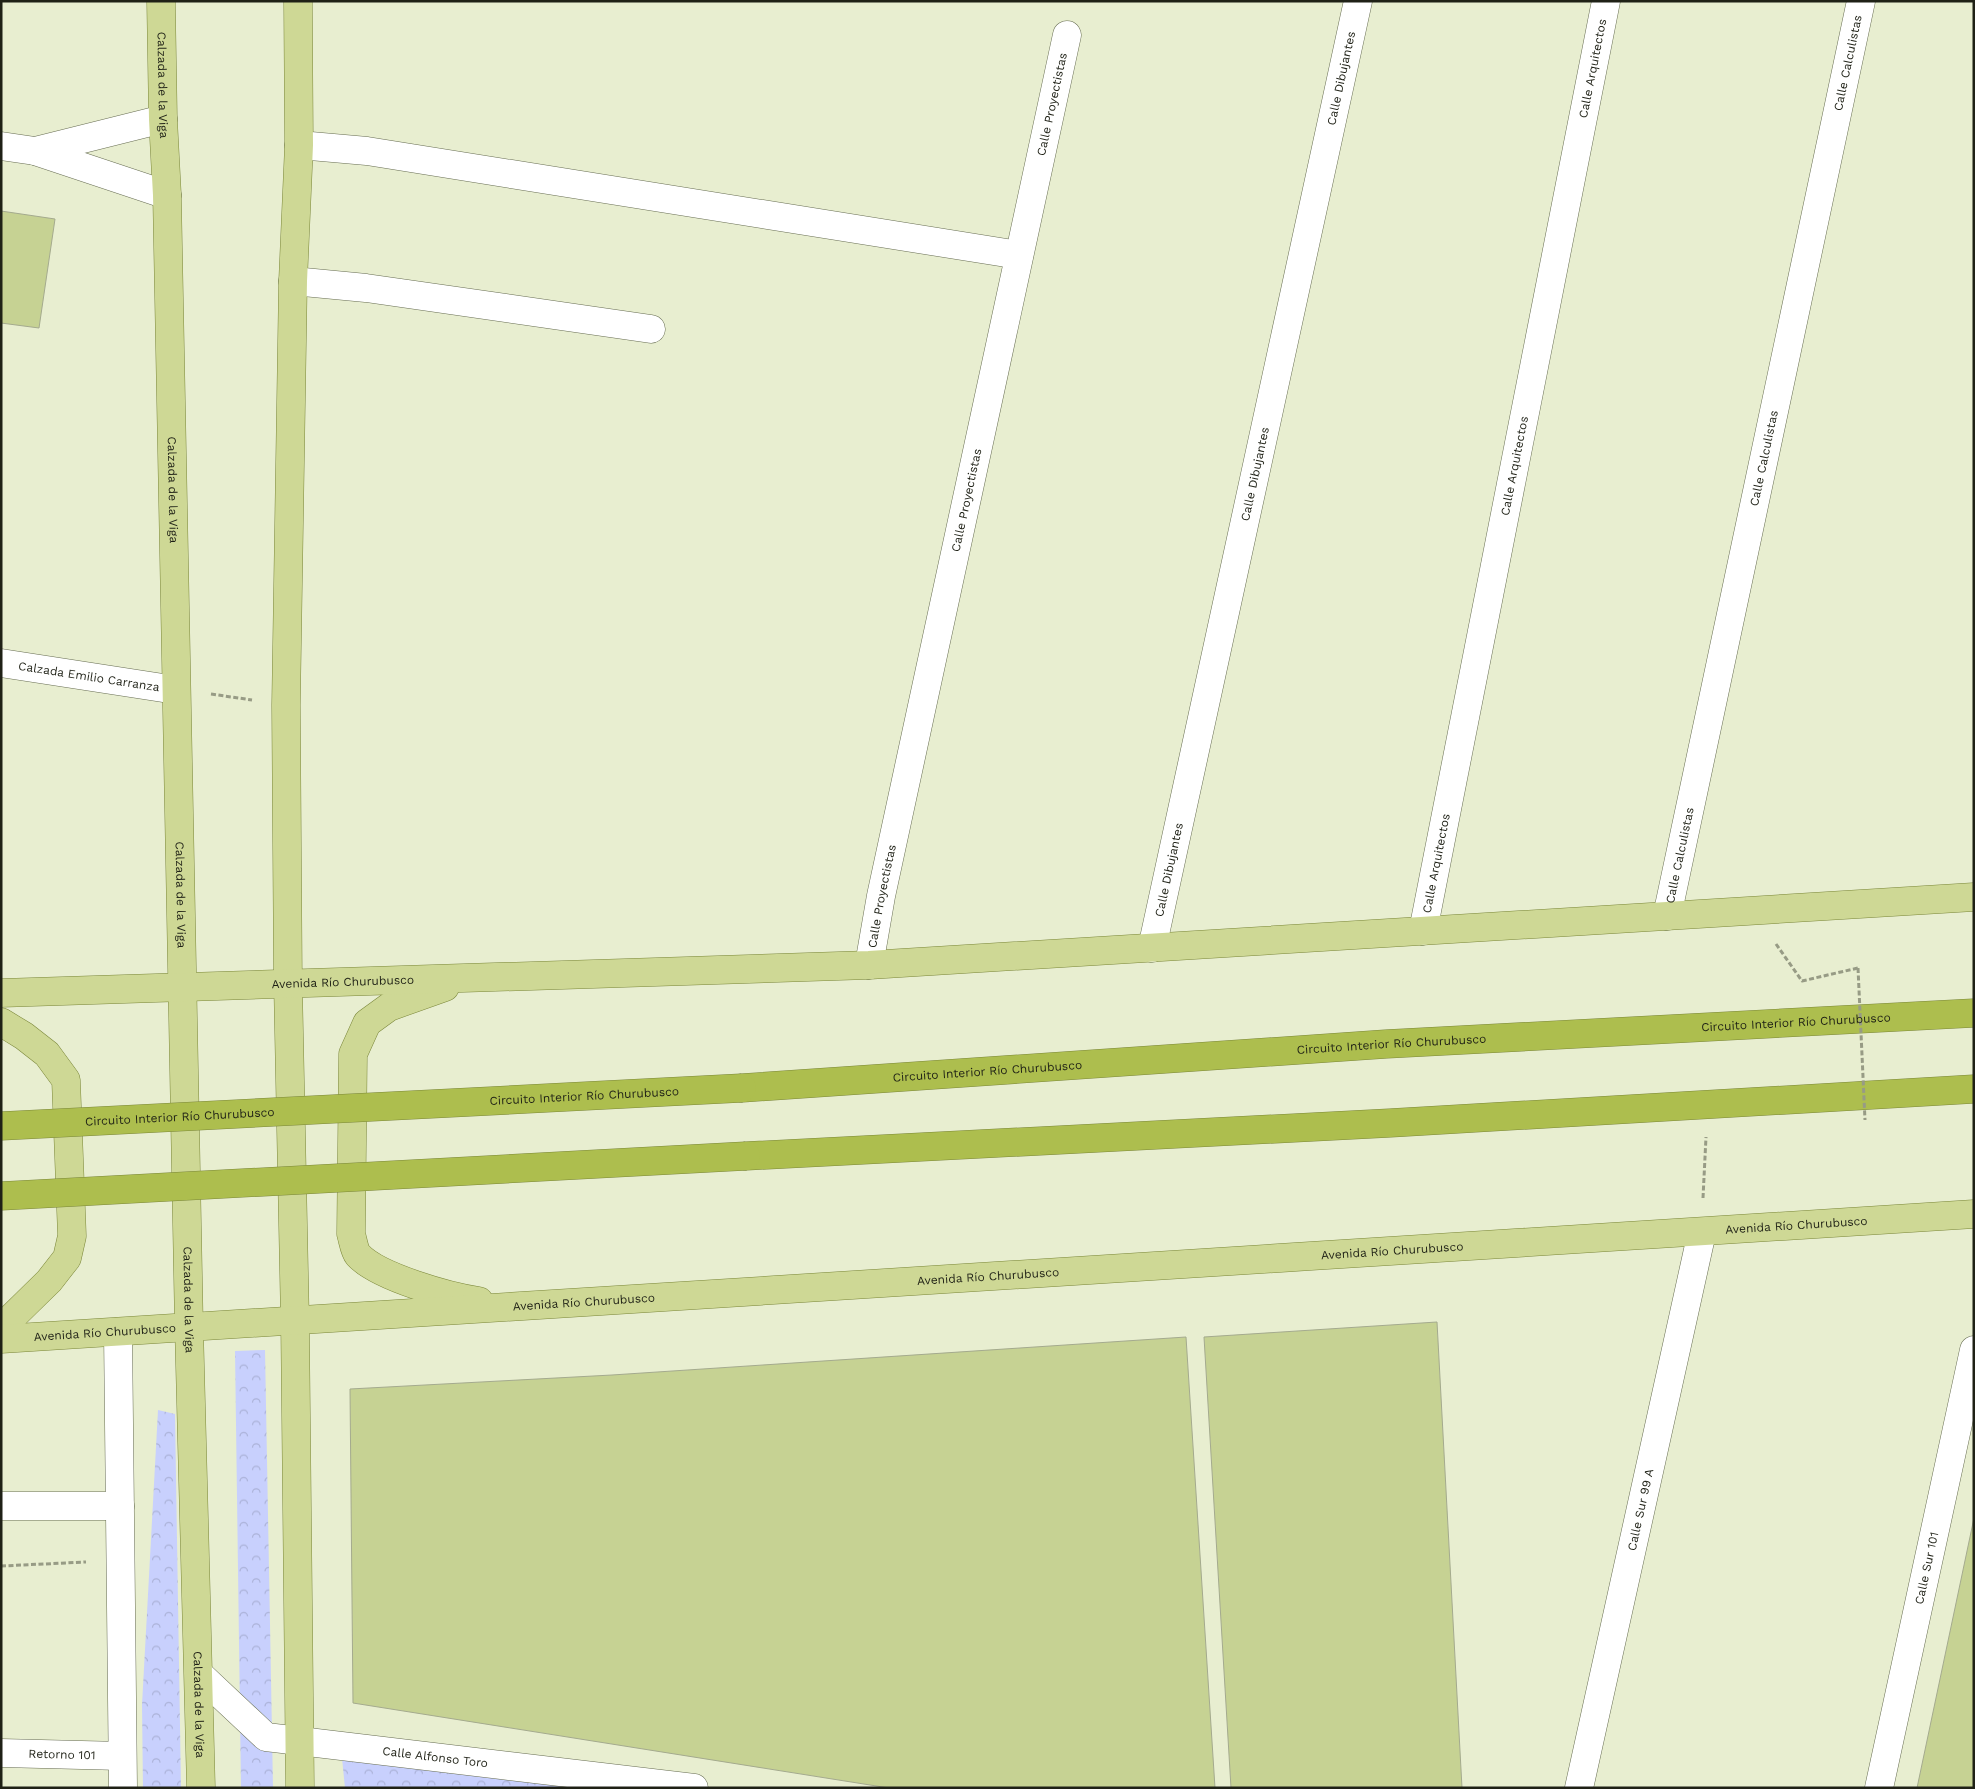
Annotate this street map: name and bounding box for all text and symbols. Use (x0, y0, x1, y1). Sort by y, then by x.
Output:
street label: Calle Calculistas (1831, 14, 1865, 112)
street label: Calle Arquitectos (1576, 18, 1609, 119)
street label: Calle Dibujantes (1324, 30, 1358, 127)
street label: Calzada de la Viga (155, 32, 171, 139)
street label: Calle Proyectistas (1034, 51, 1070, 157)
street label: Calle Calculistas (1747, 409, 1781, 507)
street label: Calle Arquitectos (1498, 415, 1531, 517)
street label: Calle Dibujantes (1238, 426, 1272, 522)
street label: Calzada de la Viga (165, 436, 181, 544)
street label: Calle Proyectistas (949, 447, 984, 553)
street label: Calzada Emilio Carranza (17, 659, 161, 694)
street label: Calle Calculistas (1663, 806, 1697, 905)
street label: Calle Arquitectos (1420, 812, 1453, 914)
street label: Calle Dibujantes (1152, 822, 1186, 918)
street label: Calzada de la Viga (173, 841, 189, 948)
street label: Calle Proyectistas (865, 843, 899, 949)
street label: Avenida Río Churubusco (271, 973, 414, 991)
street label: Circuito Interior Río Churubusco (1701, 1010, 1891, 1034)
street label: Circuito Interior Río Churubusco (1296, 1032, 1487, 1057)
street label: Circuito Interior Río Churubusco (892, 1058, 1083, 1085)
street label: Circuito Interior Río Churubusco (489, 1084, 679, 1108)
street label: Circuito Interior Río Churubusco (85, 1105, 275, 1129)
street label: Avenida Río Churubusco (1725, 1214, 1868, 1237)
street label: Avenida Río Churubusco (1321, 1239, 1464, 1262)
street label: Calzada de la Viga (180, 1246, 197, 1353)
street label: Avenida Río Churubusco (916, 1265, 1060, 1288)
street label: Avenida Río Churubusco (512, 1291, 655, 1314)
street label: Avenida Río Churubusco (33, 1321, 176, 1344)
street label: Calle Sur 99 A (1625, 1467, 1656, 1552)
street label: Calle Sur 101 (1912, 1531, 1941, 1606)
street label: Calzada de la Viga (190, 1651, 207, 1758)
street label: Calle Alfonso Toro (382, 1744, 489, 1770)
street label: Retorno 101 (28, 1747, 96, 1762)

